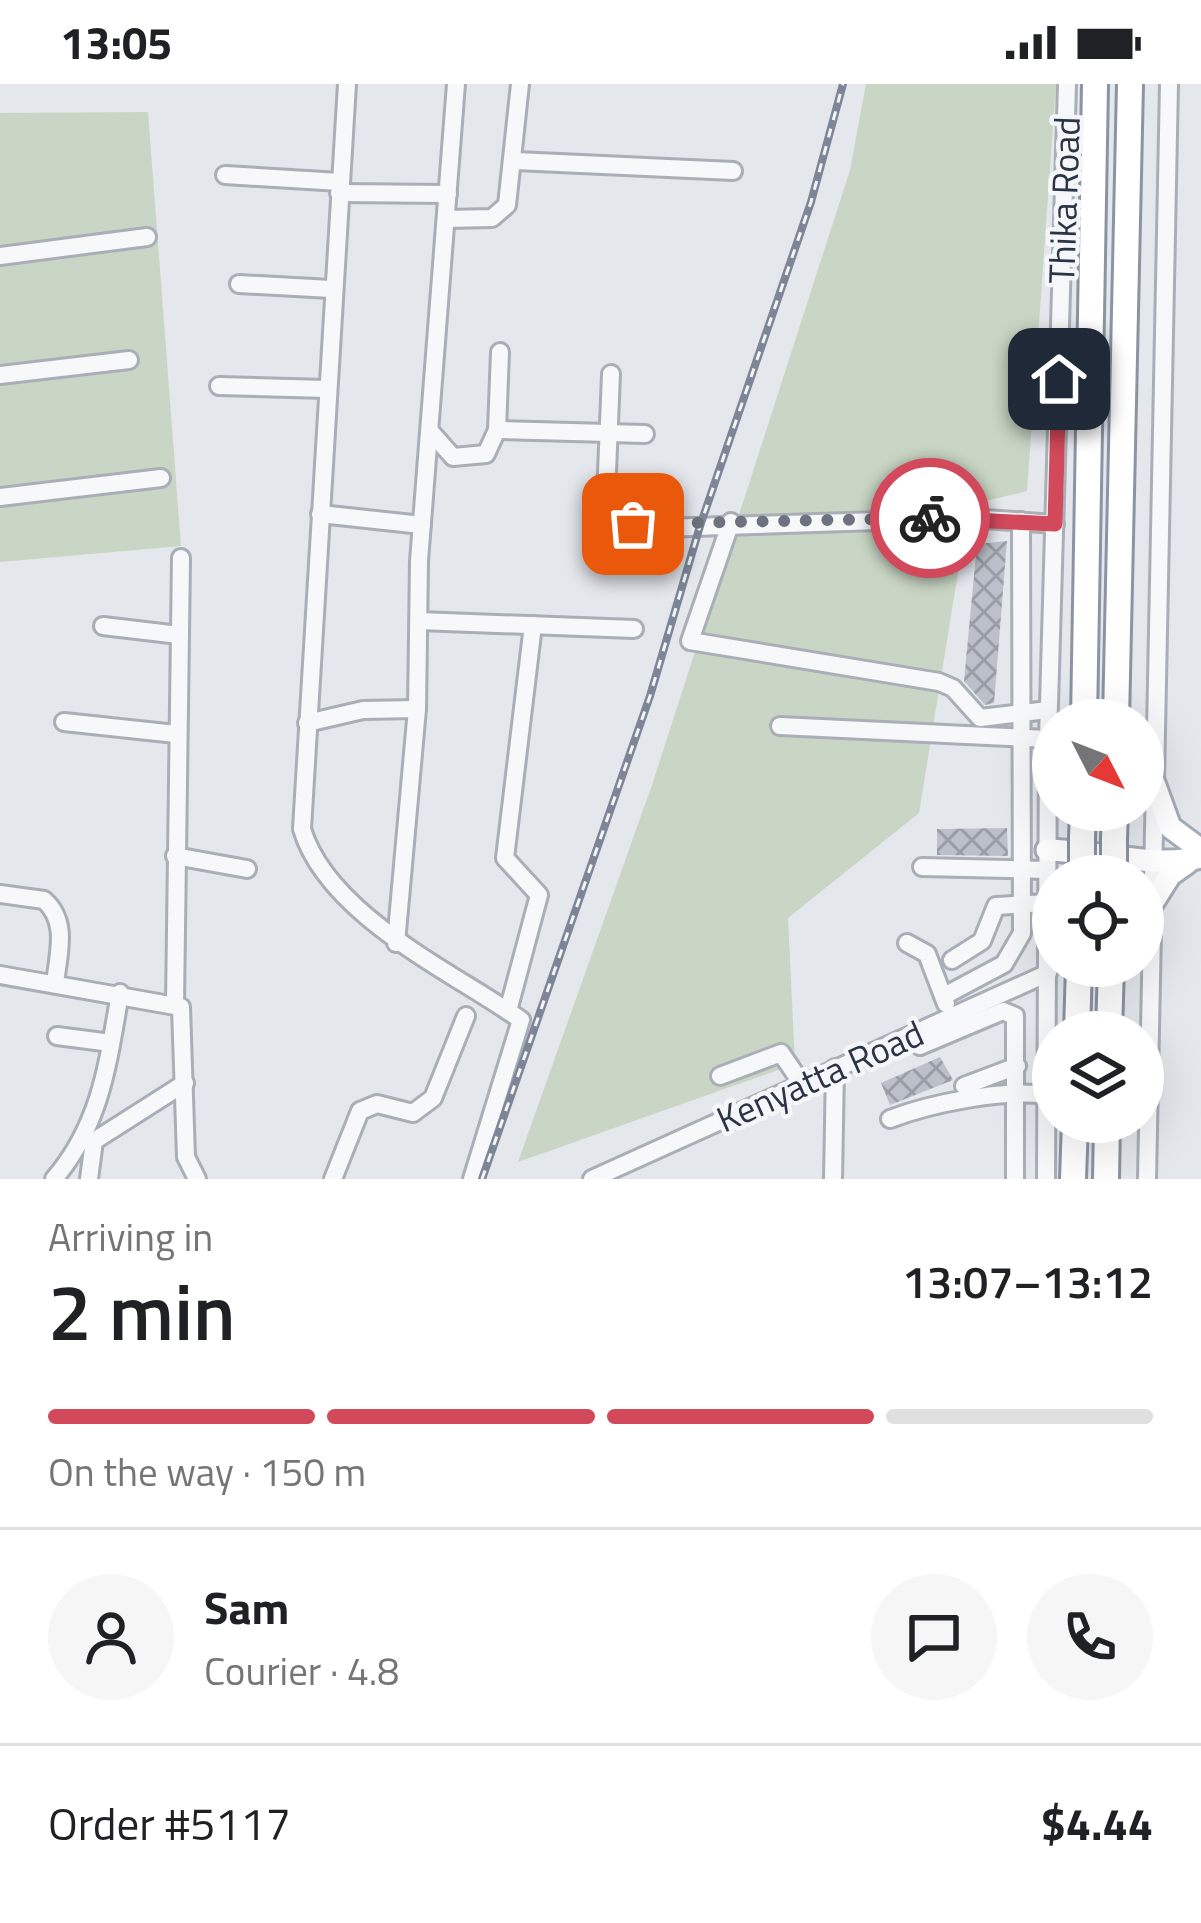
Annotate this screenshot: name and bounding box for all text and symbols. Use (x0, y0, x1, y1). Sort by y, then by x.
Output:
text: 13:05 (60, 8, 172, 76)
street label: Thika Road (1033, 115, 1094, 284)
pin (1008, 328, 1110, 430)
icon: home (1026, 346, 1092, 412)
courier (870, 458, 990, 578)
pin (582, 473, 684, 575)
icon: bike (897, 485, 963, 551)
icon: bag (600, 491, 666, 557)
north arrow (1032, 699, 1164, 831)
map controls (1032, 699, 1164, 1143)
button: locate (1032, 855, 1164, 987)
street label: Kenyatta Road (707, 1005, 932, 1146)
button: layers (1032, 1011, 1164, 1143)
text: Arriving in (48, 1207, 213, 1266)
text: 13:07–13:12 (902, 1247, 1153, 1315)
text: 2 min (48, 1252, 236, 1370)
text: On the way · 150 m (48, 1442, 366, 1501)
text: Sam (204, 1573, 289, 1641)
button: person (48, 1574, 174, 1700)
button: chat (871, 1574, 997, 1700)
button: phone (1027, 1574, 1153, 1700)
text: Courier · 4.8 (204, 1641, 399, 1700)
text: Order #5117 (48, 1789, 291, 1857)
text: $4.44 (1041, 1789, 1153, 1857)

